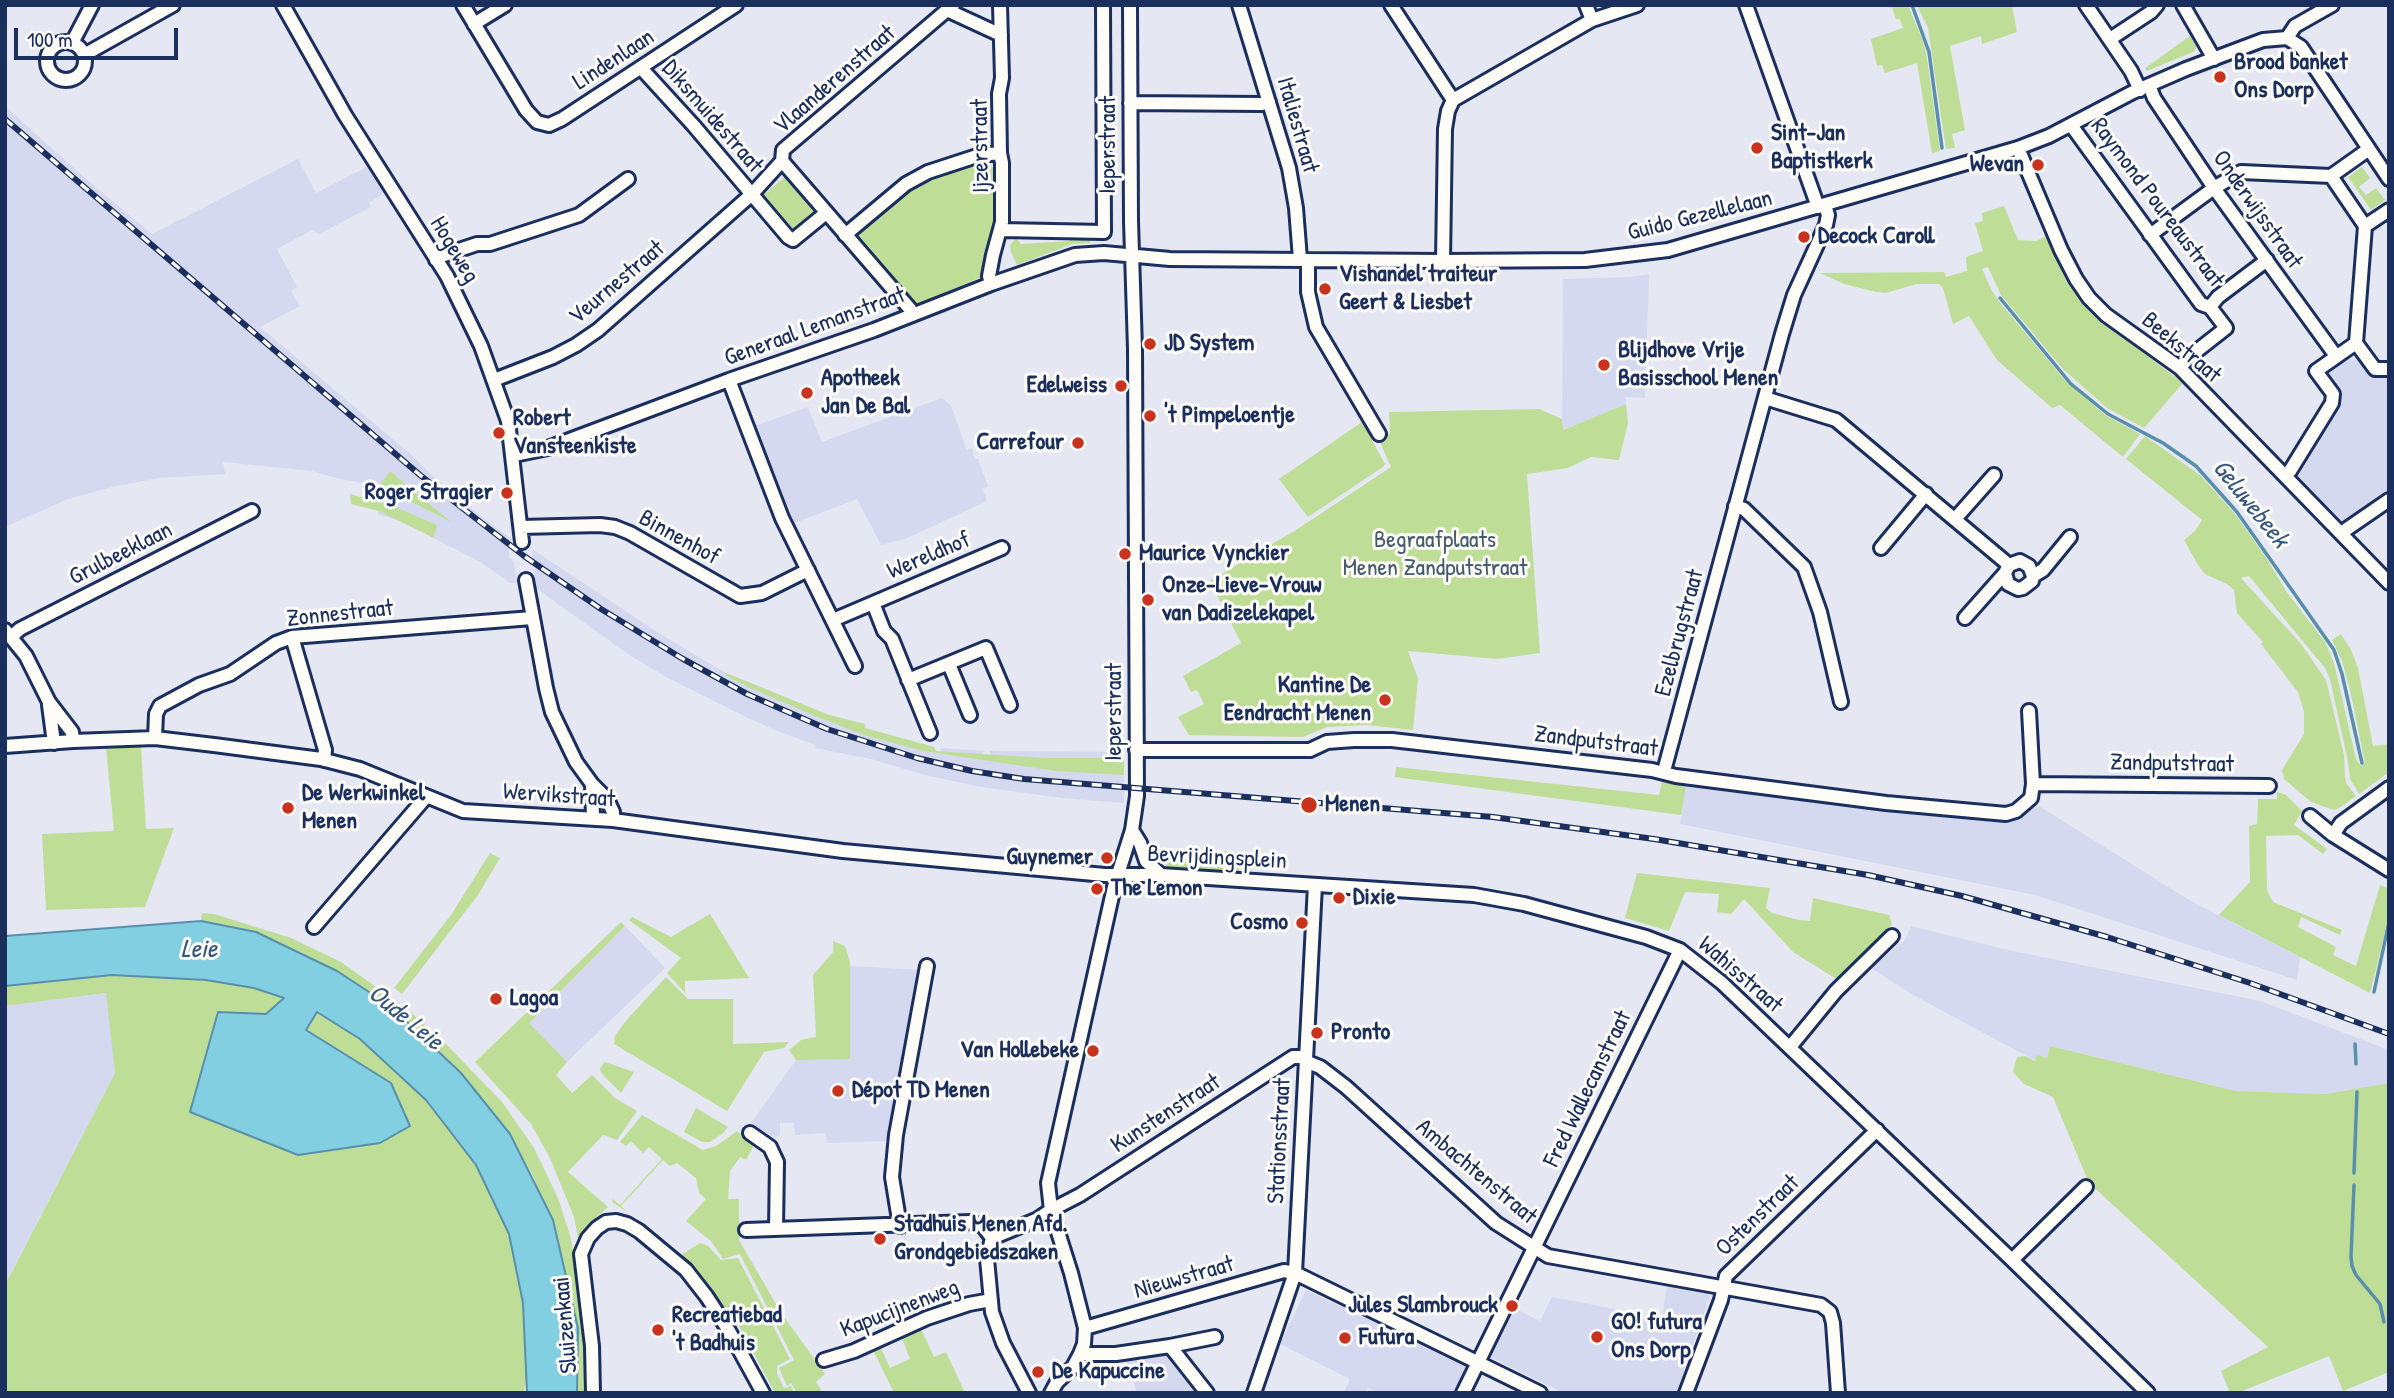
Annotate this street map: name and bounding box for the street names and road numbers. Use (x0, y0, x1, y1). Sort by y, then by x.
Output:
street label: Vlaanderenstraat (768, 19, 902, 141)
street label: Lindenlaan (568, 23, 660, 97)
street label: Diksmuidestraat (655, 55, 769, 179)
street label: Italiestraat (1270, 74, 1324, 176)
street label: Ieperstraat (1095, 96, 1123, 194)
street label: Ijzerstraat (966, 99, 996, 193)
street label: Raymond Poureaustraat (2084, 113, 2230, 293)
street label: Onderwijsstraat (2206, 145, 2308, 275)
street label: Guido Gezellelaan (1625, 184, 1775, 248)
street label: Hogeweg (423, 212, 485, 288)
street label: Veurnestraat (563, 235, 671, 331)
street label: Generaal Lemanstraat (721, 281, 909, 373)
street label: Beekstraat (2135, 306, 2227, 390)
street label: Binnenhof (634, 504, 724, 572)
street label: Grulbeeklaan (65, 516, 177, 592)
street label: Wereldhof (883, 526, 975, 586)
street label: Ezelbrugstraat (1649, 566, 1711, 700)
street label: Zonnestraat (285, 594, 395, 634)
street label: Ieperstraat (1101, 663, 1129, 761)
street label: Zandputstraat (1533, 720, 1659, 764)
street label: Zandputstraat (2110, 749, 2234, 779)
street label: Wervikstraat (502, 778, 616, 814)
street label: Bevrijdingsplein (1147, 840, 1287, 876)
street label: Wahisstraat (1692, 930, 1788, 1020)
street label: Fred Wallecanstraat (1538, 1006, 1638, 1172)
street label: Kunstenstraat (1106, 1068, 1226, 1160)
street label: Stationsstraat (1262, 1077, 1298, 1205)
street label: Ambachtenstraat (1410, 1113, 1542, 1231)
street label: Ostenstraat (1710, 1169, 1806, 1263)
street label: Nieuwstraat (1131, 1250, 1237, 1306)
street label: Kapucijnenweg (837, 1273, 963, 1345)
street label: Sluizenkaai (547, 1275, 585, 1375)

